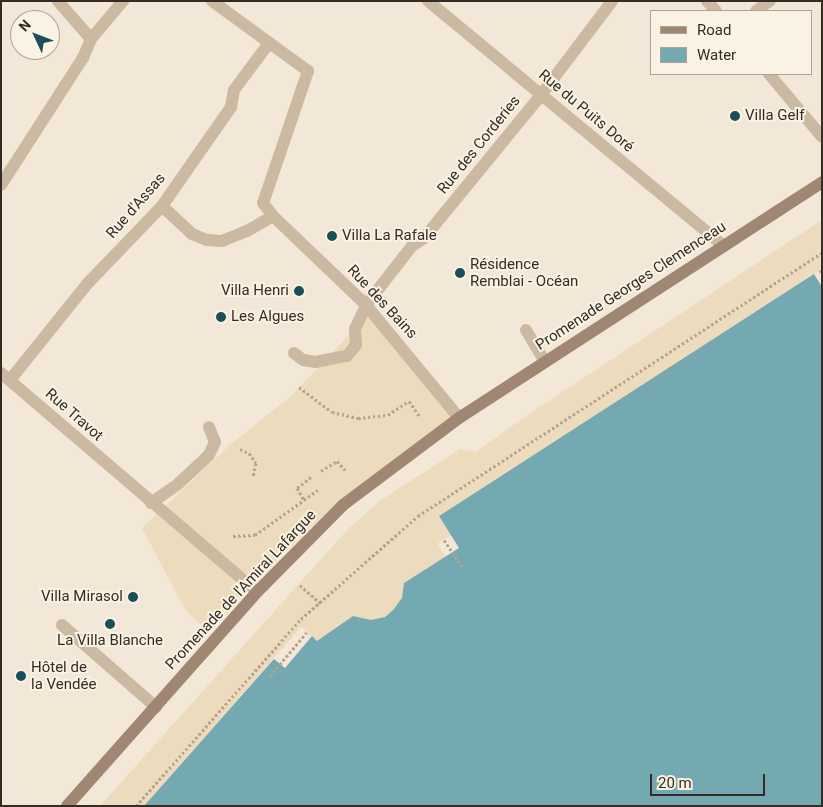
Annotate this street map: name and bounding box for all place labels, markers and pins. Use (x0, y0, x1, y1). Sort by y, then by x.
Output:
place label: Villa Gelf (745, 107, 804, 125)
marker: Villa Gelf (729, 110, 741, 122)
place label: Villa La Rafale (342, 227, 437, 245)
marker: Villa La Rafale (326, 230, 338, 242)
place label: Résidence Remblai - Océan (470, 255, 578, 290)
marker: Résidence Remblai - Océan (454, 267, 466, 279)
place label: Villa Henri (221, 282, 289, 300)
marker: Villa Henri (293, 285, 305, 297)
place label: Les Algues (231, 308, 304, 326)
marker: Les Algues (215, 311, 227, 323)
place label: Villa Mirasol (41, 588, 123, 606)
marker: Villa Mirasol (127, 591, 139, 603)
marker: La Villa Blanche (104, 618, 116, 630)
place label: La Villa Blanche (57, 632, 163, 650)
place label: Hôtel de la Vendée (31, 658, 96, 693)
marker: Hôtel de la Vendée (15, 670, 27, 682)

